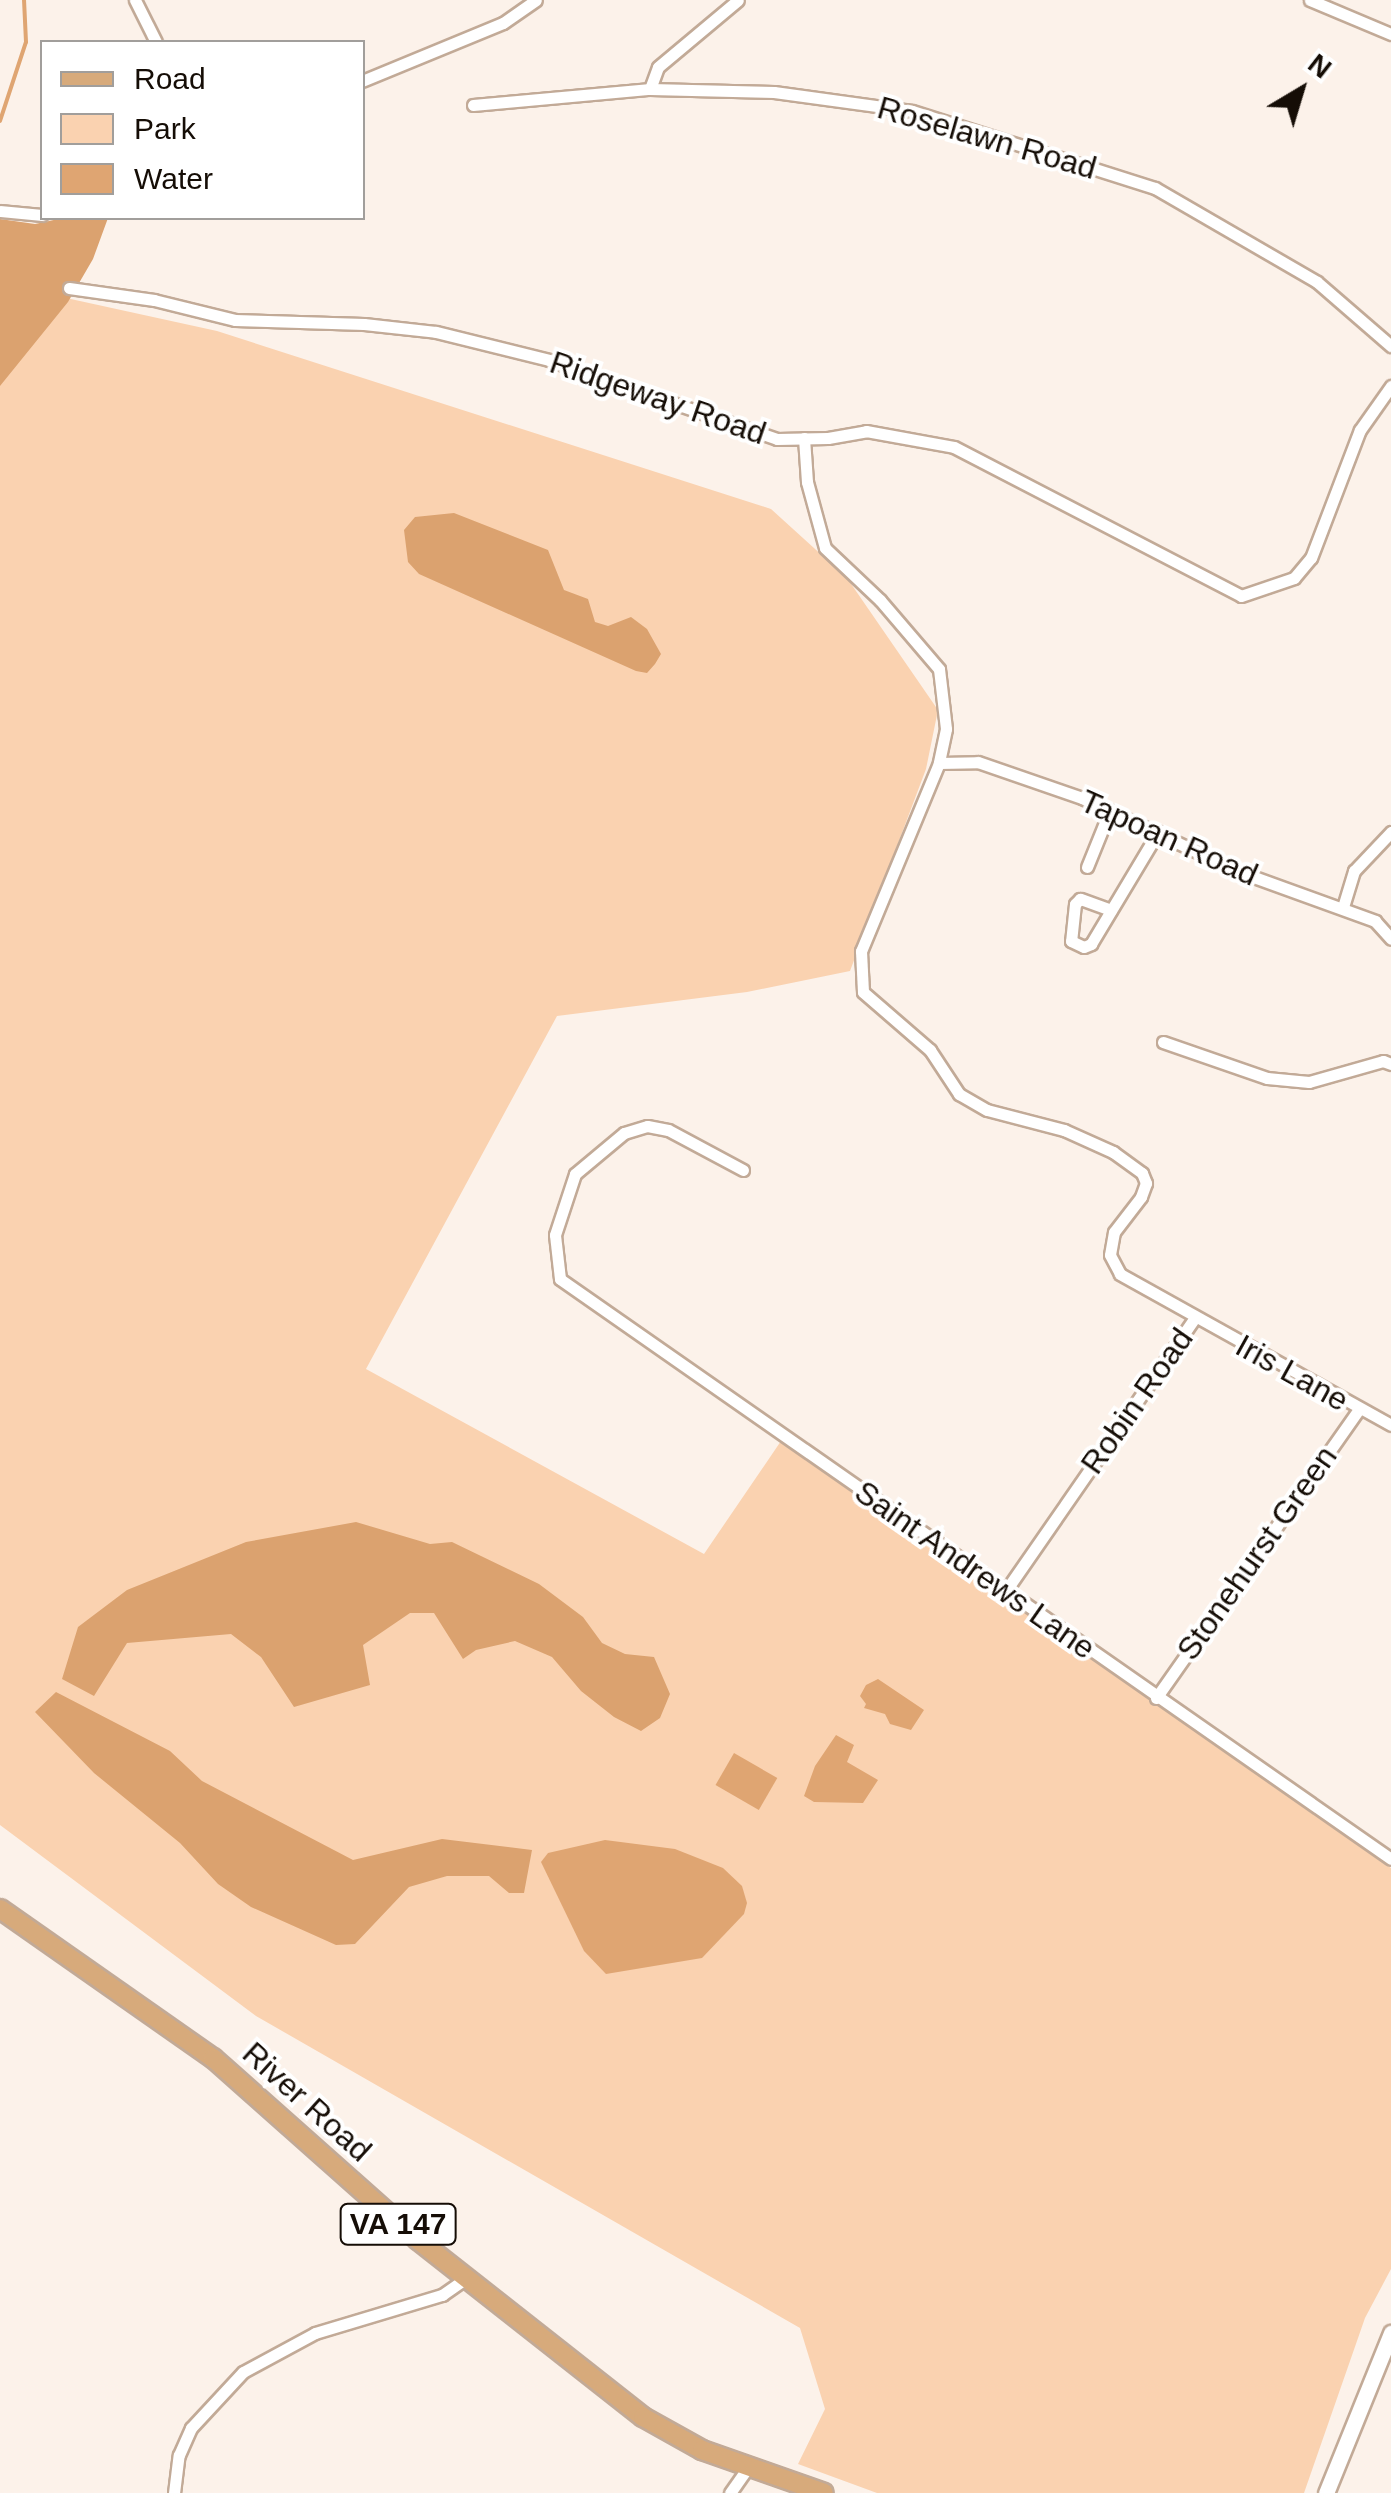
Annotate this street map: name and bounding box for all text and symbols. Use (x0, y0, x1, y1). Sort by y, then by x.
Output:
legend (40, 40, 365, 220)
north arrow (1251, 40, 1351, 140)
text: N (1302, 48, 1337, 84)
text: Road (134, 62, 206, 95)
street label: Roselawn Road (873, 88, 1101, 188)
text: Park (134, 112, 196, 145)
text: Water (134, 162, 213, 195)
street label: Ridgeway Road (545, 343, 771, 453)
street label: Tapoan Road (1074, 782, 1264, 894)
street label: Robin Road (1073, 1321, 1201, 1481)
street label: Iris Lane (1229, 1326, 1355, 1420)
street label: Stonehurst Green (1169, 1439, 1345, 1667)
street label: Saint Andrews Lane (847, 1472, 1103, 1668)
street label: River Road (235, 2034, 379, 2170)
road number: VA 147 (338, 2199, 458, 2249)

